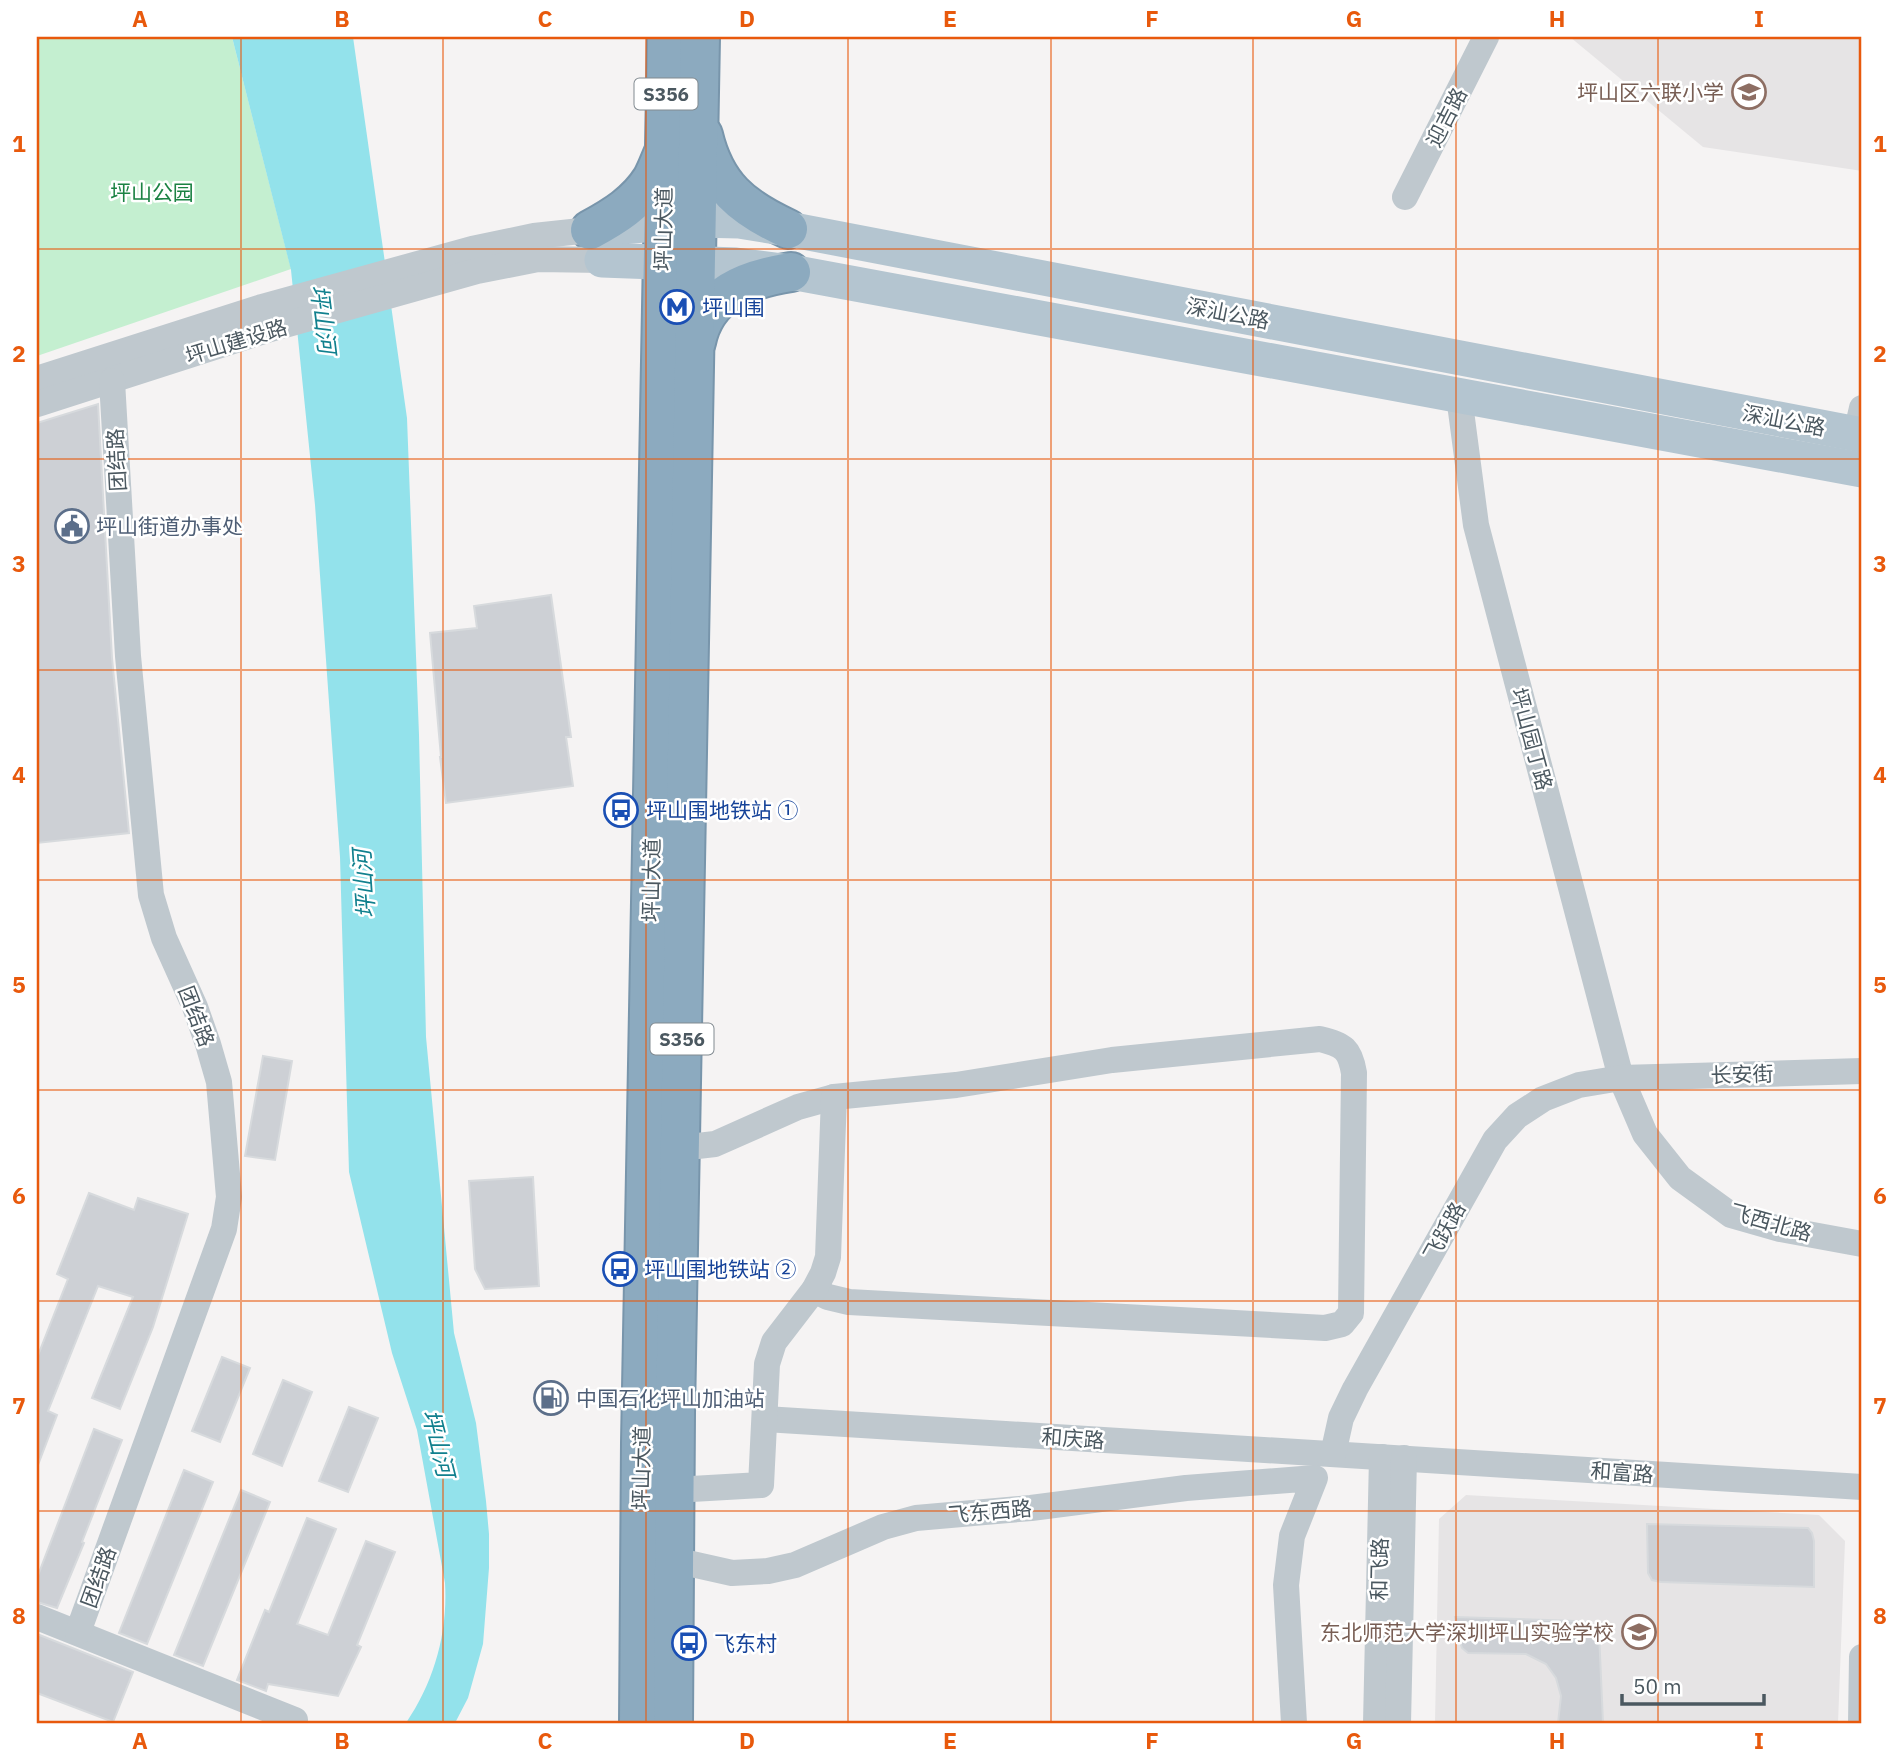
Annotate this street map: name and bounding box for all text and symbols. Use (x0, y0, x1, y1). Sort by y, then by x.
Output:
text: A (132, 3, 148, 33)
text: B (334, 3, 350, 33)
text: C (538, 3, 553, 33)
text: D (739, 3, 755, 33)
text: E (943, 3, 957, 33)
text: F (1145, 3, 1159, 33)
text: G (1346, 3, 1362, 33)
text: H (1549, 3, 1565, 33)
text: I (1754, 3, 1764, 33)
school or university icon: 坪山区六联小学 (1730, 73, 1768, 111)
road number: S356 (634, 78, 698, 110)
place label: 坪山区六联小学 (1577, 78, 1724, 106)
street label: 迎吉路 (1419, 83, 1473, 151)
text: 1 (12, 128, 26, 158)
text: 1 (1873, 128, 1887, 158)
park label: 坪山公园 (110, 178, 194, 206)
street label: 坪山大道 (648, 187, 678, 271)
water label: 坪山河 (305, 283, 344, 359)
metro station icon: 坪山围 (658, 288, 696, 326)
street label: 深汕公路 (1184, 291, 1272, 335)
place label: 坪山围 (702, 293, 765, 321)
street label: 坪山建设路 (182, 312, 290, 370)
text: 2 (12, 338, 26, 368)
text: 2 (1873, 338, 1887, 368)
street label: 深汕公路 (1740, 398, 1828, 442)
street label: 团结路 (100, 428, 132, 492)
public building icon: 坪山街道办事处 (53, 507, 91, 545)
place label: 坪山街道办事处 (96, 512, 243, 540)
text: 3 (12, 548, 26, 578)
text: 3 (1873, 548, 1887, 578)
street label: 坪山园丁路 (1505, 685, 1559, 793)
text: 4 (12, 759, 26, 789)
text: 4 (1873, 759, 1887, 789)
bus stop icon: 坪山围地铁站 ① (602, 791, 640, 829)
place label: 坪山围地铁站 ① (646, 796, 798, 824)
street label: 坪山大道 (636, 838, 666, 922)
water label: 坪山河 (345, 845, 380, 919)
text: 5 (12, 969, 26, 999)
text: 5 (1873, 969, 1887, 999)
street label: 团结路 (173, 982, 221, 1050)
road number: S356 (650, 1023, 714, 1054)
street label: 长安街 (1710, 1059, 1774, 1089)
text: 6 (12, 1180, 26, 1210)
text: 6 (1873, 1180, 1887, 1210)
street label: 飞跃路 (1416, 1197, 1472, 1265)
street label: 飞西北路 (1727, 1197, 1815, 1247)
bus stop icon: 坪山围地铁站 ② (601, 1250, 639, 1288)
place label: 坪山围地铁站 ② (644, 1255, 796, 1283)
fuel station icon: 中国石化坪山加油站 (532, 1379, 570, 1417)
place label: 中国石化坪山加油站 (576, 1384, 765, 1412)
text: 7 (12, 1390, 26, 1420)
text: 7 (1873, 1390, 1887, 1420)
water label: 坪山河 (416, 1406, 463, 1484)
street label: 和庆路 (1041, 1422, 1105, 1454)
street label: 坪山大道 (626, 1426, 656, 1510)
street label: 和富路 (1590, 1456, 1654, 1488)
street label: 飞东西路 (947, 1493, 1033, 1529)
street label: 和飞路 (1364, 1537, 1394, 1601)
street label: 团结路 (74, 1543, 122, 1611)
text: 8 (12, 1600, 26, 1630)
text: 8 (1873, 1600, 1887, 1630)
school or university icon: 东北师范大学深圳坪山实验学校 (1620, 1613, 1658, 1651)
place label: 东北师范大学深圳坪山实验学校 (1320, 1618, 1614, 1646)
bus stop icon: 飞东村 (670, 1624, 708, 1662)
place label: 飞东村 (714, 1629, 777, 1657)
scale bar (1622, 1662, 1764, 1706)
text: 50 m (1633, 1672, 1682, 1700)
text: A (132, 1725, 148, 1755)
text: B (334, 1725, 350, 1755)
text: C (538, 1725, 553, 1755)
text: D (739, 1725, 755, 1755)
text: E (943, 1725, 957, 1755)
text: F (1145, 1725, 1159, 1755)
text: G (1346, 1725, 1362, 1755)
text: H (1549, 1725, 1565, 1755)
text: I (1754, 1725, 1764, 1755)

